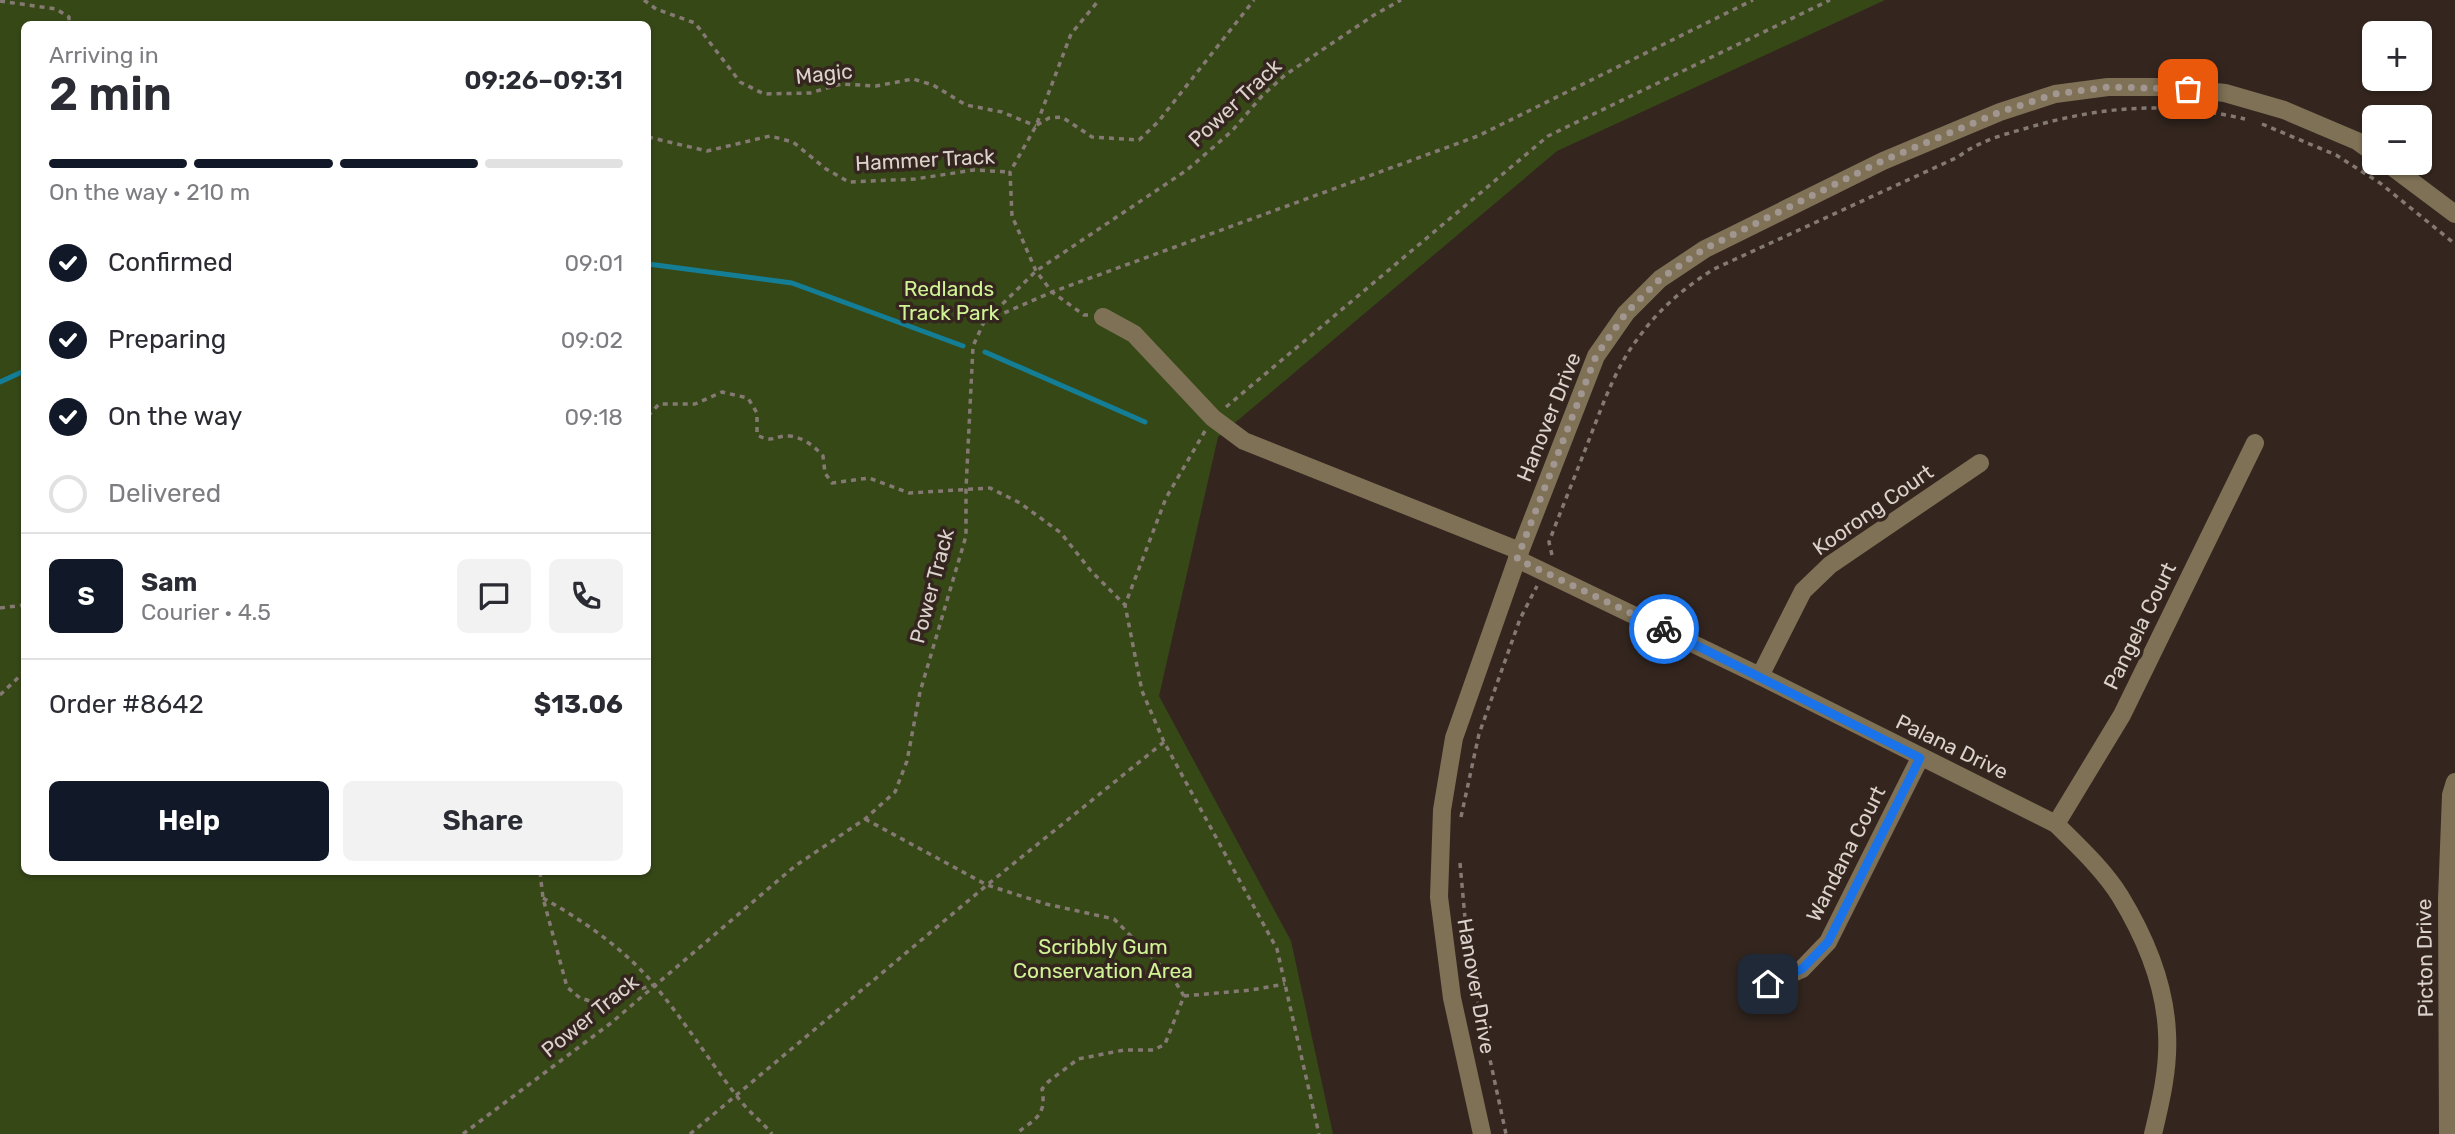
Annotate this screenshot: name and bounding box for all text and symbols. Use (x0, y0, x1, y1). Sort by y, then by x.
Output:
map controls (2362, 21, 2432, 175)
button: + (2362, 21, 2432, 91)
text: Arriving in (49, 41, 159, 69)
street label: Power Track (1183, 53, 1286, 152)
street label: Magic (794, 58, 854, 89)
pin (2158, 59, 2218, 119)
text: 09:26–09:31 (464, 65, 623, 96)
text: 2 min (49, 67, 172, 122)
icon: bag (2169, 70, 2207, 108)
button: − (2362, 105, 2432, 175)
street label: Hammer Track (854, 143, 996, 176)
text: On the way · 210 m (49, 178, 250, 206)
icon: check (49, 244, 87, 282)
text: Confirmed (108, 247, 233, 278)
text: 09:01 (564, 249, 623, 277)
park label: Redlands Track Park (899, 276, 1000, 325)
icon: check (49, 321, 87, 359)
text: Preparing (108, 324, 226, 355)
text: 09:02 (561, 326, 623, 354)
street label: Hanover Drive (1511, 349, 1586, 485)
icon: check (49, 398, 87, 436)
text: On the way (108, 401, 242, 432)
text: 09:18 (564, 403, 623, 431)
street label: Koorong Court (1808, 459, 1938, 560)
text: Delivered (108, 478, 221, 509)
street label: Power Track (904, 526, 959, 646)
street label: Pangela Court (2098, 558, 2181, 694)
button: chat (457, 559, 531, 633)
button: phone (549, 559, 623, 633)
text: Sam (141, 567, 197, 598)
text: S (77, 581, 95, 612)
courier (1629, 594, 1699, 664)
text: Courier · 4.5 (141, 598, 271, 626)
icon: bike (1645, 610, 1683, 648)
text: Order #8642 (49, 689, 204, 720)
text: $13.06 (534, 689, 623, 720)
street label: Palana Drive (1892, 709, 2012, 784)
button: Help (49, 781, 329, 861)
button: Share (343, 781, 623, 861)
street label: Wandana Court (1801, 782, 1891, 926)
street label: Picton Drive (2411, 898, 2438, 1018)
street label: Hanover Drive (1452, 916, 1501, 1056)
park label: Scribbly Gum Conservation Area (1013, 934, 1193, 983)
pin (1738, 954, 1798, 1014)
icon: home (1749, 965, 1787, 1003)
street label: Power Track (536, 969, 643, 1062)

